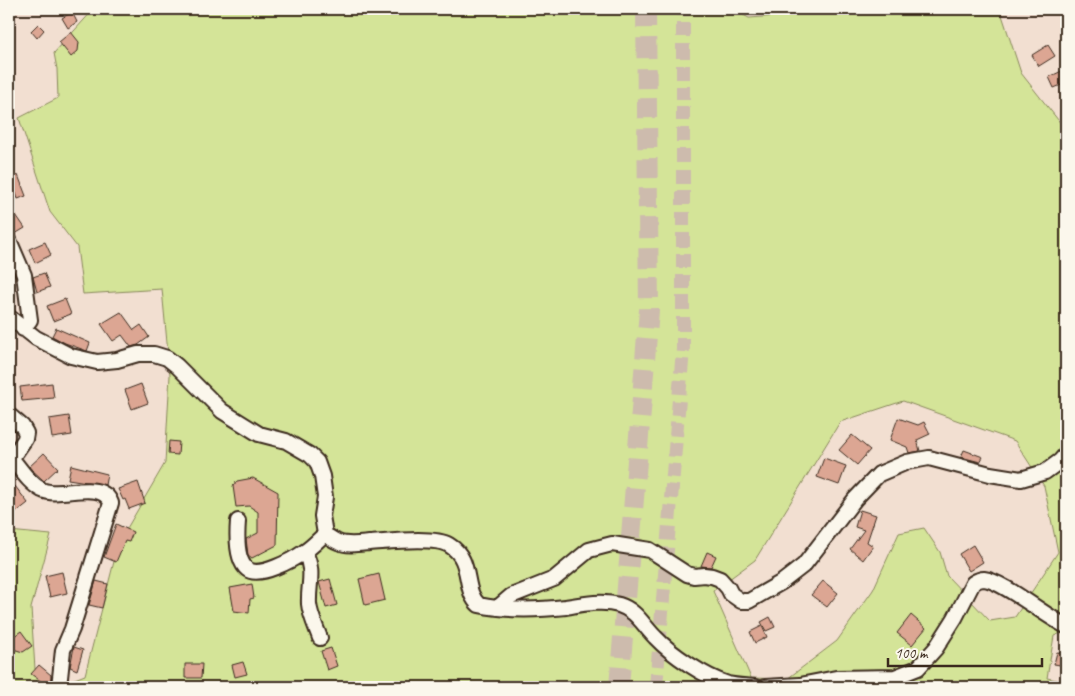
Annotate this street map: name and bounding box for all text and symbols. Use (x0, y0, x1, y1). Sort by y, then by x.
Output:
scale bar (888, 636, 1041, 668)
text: 100 m (895, 644, 929, 663)

